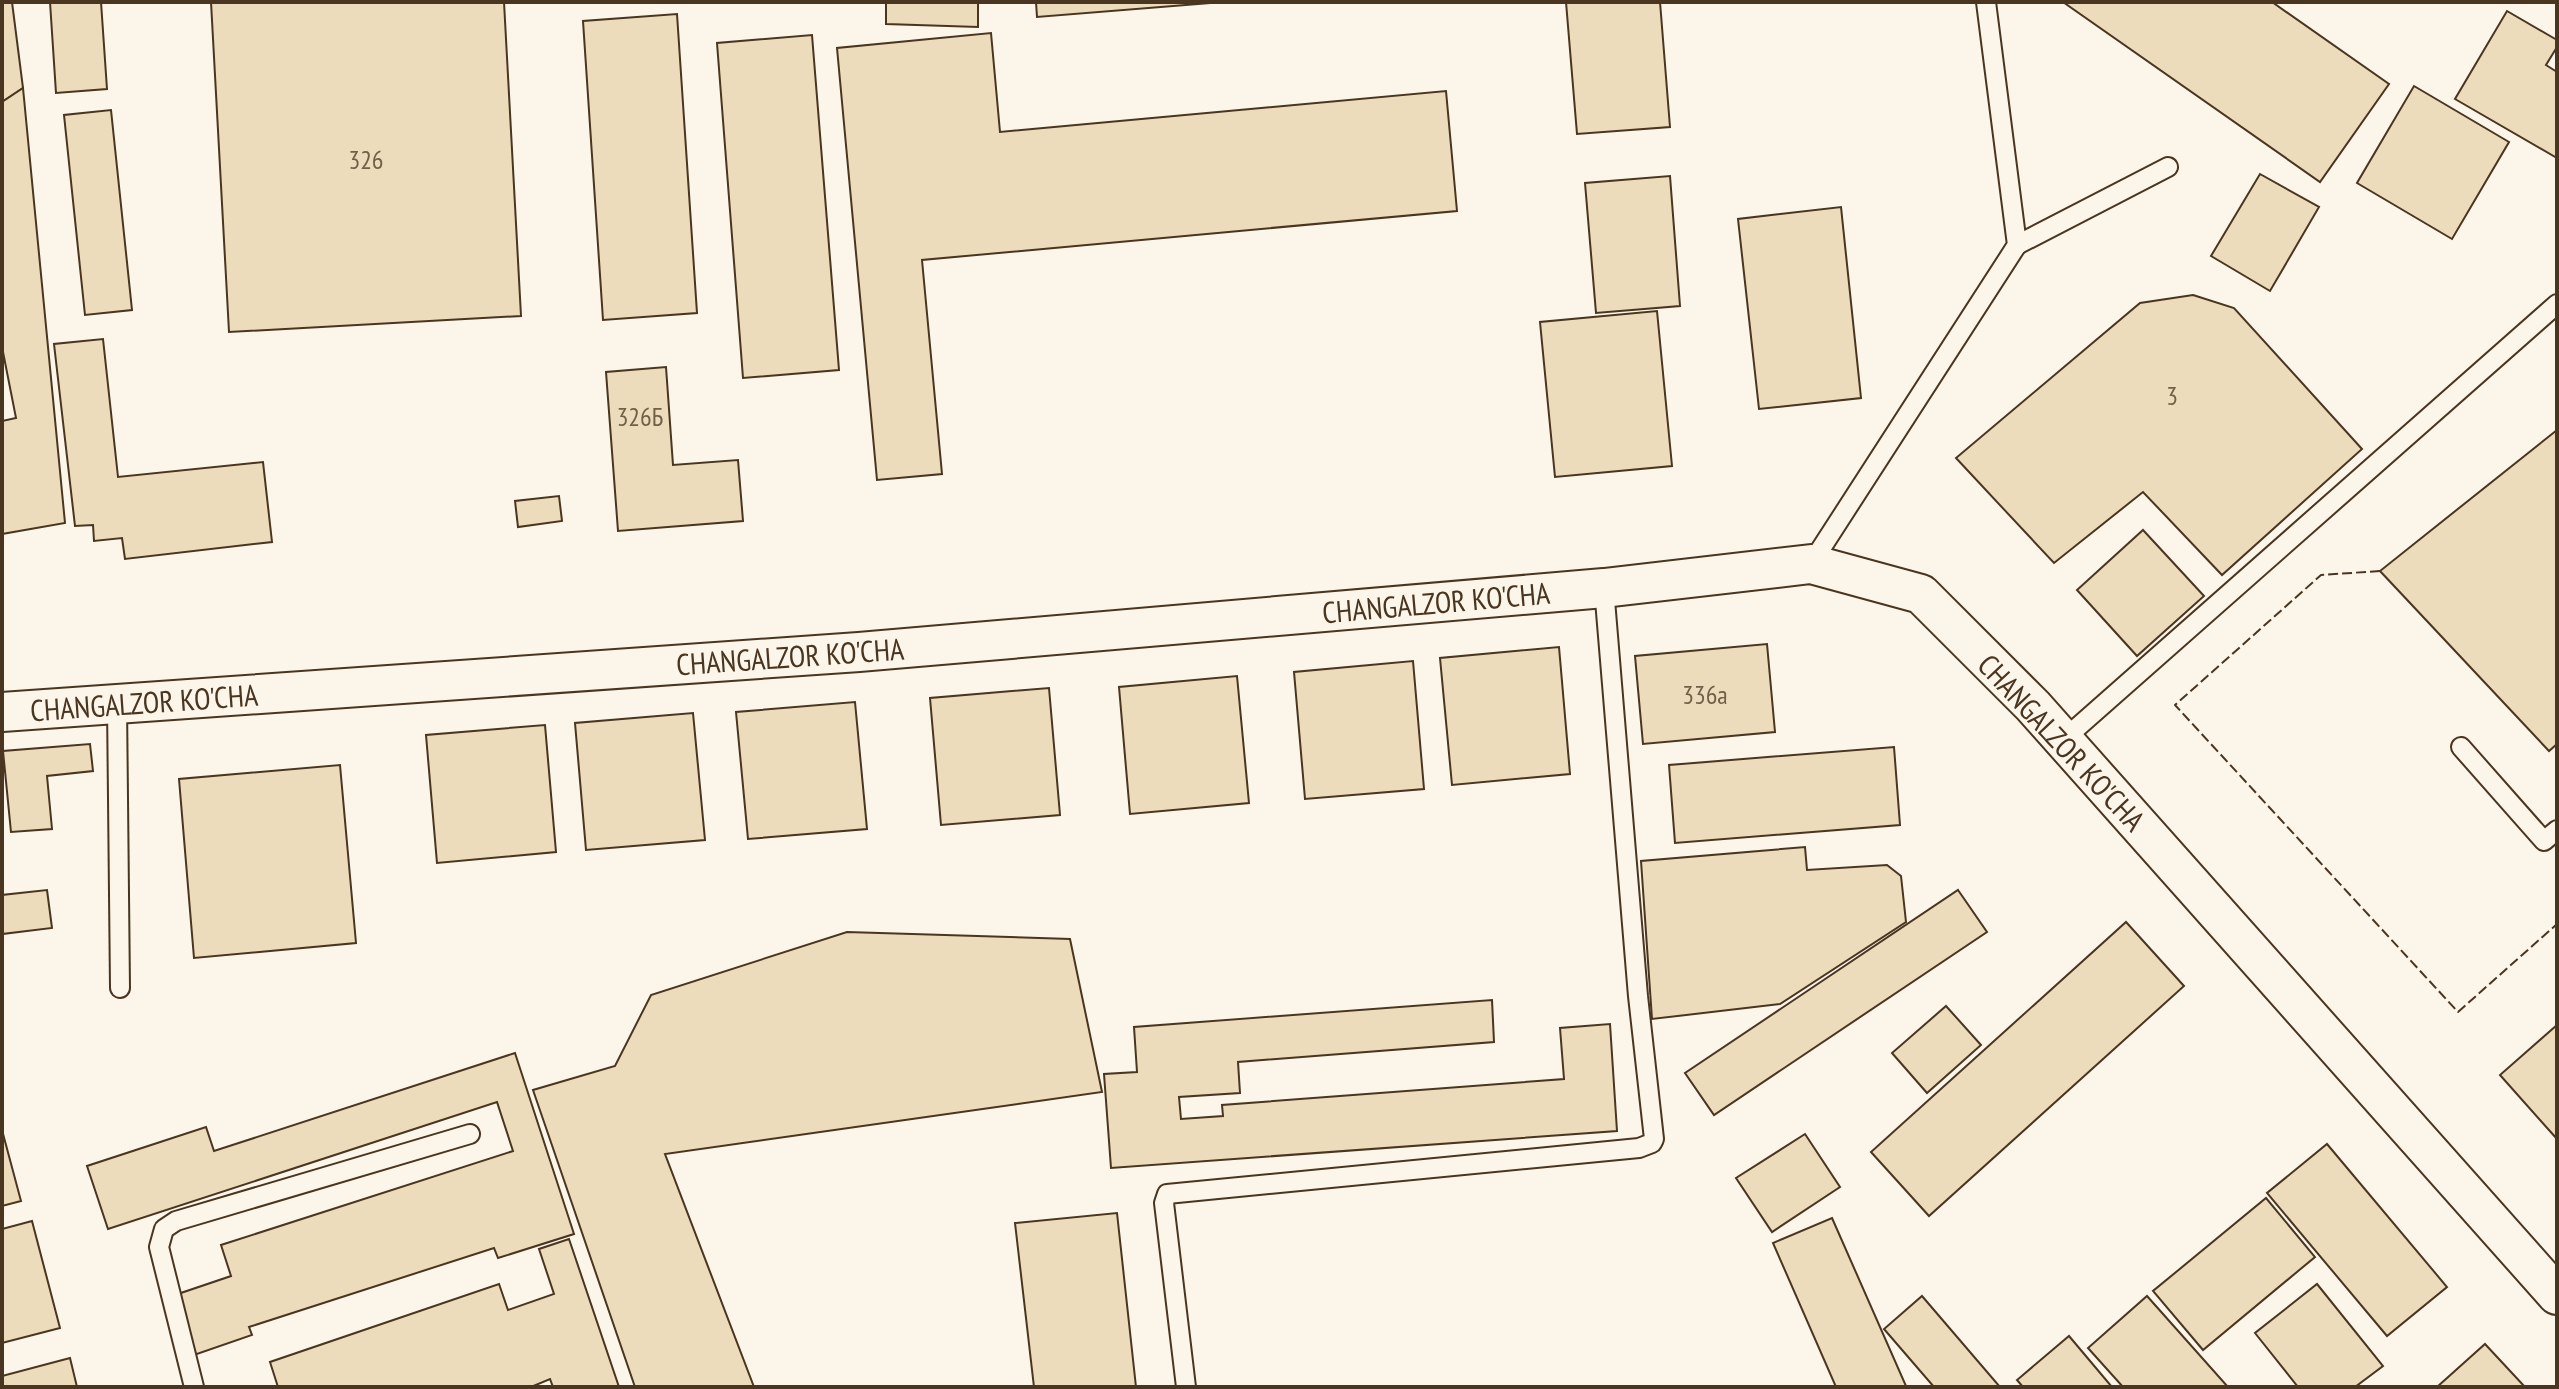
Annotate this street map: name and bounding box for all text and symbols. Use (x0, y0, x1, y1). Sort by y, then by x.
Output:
house number: 326 (348, 143, 384, 176)
house number: 3 (2166, 379, 2178, 412)
house number: 326Б (617, 400, 663, 433)
street label: CHANGALZOR KO'CHA (1321, 573, 1552, 631)
street label: CHANGALZOR KO'CHA (675, 629, 906, 683)
street label: CHANGALZOR KO'CHA (1970, 645, 2155, 839)
street label: CHANGALZOR KO'CHA (29, 675, 260, 729)
house number: 336а (1682, 678, 1728, 711)

